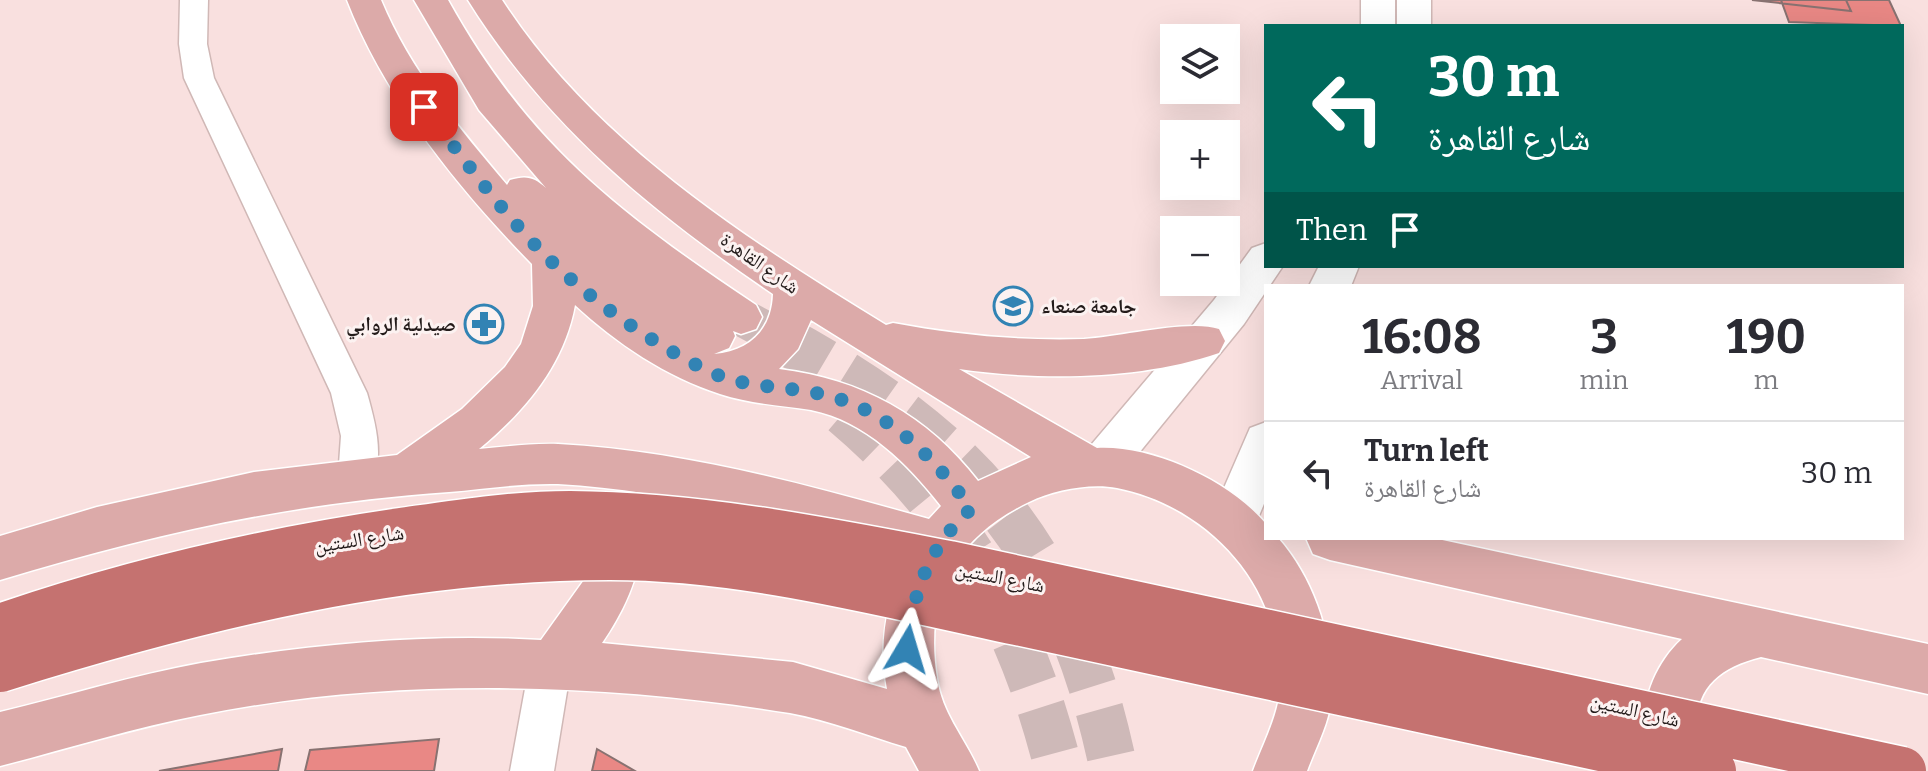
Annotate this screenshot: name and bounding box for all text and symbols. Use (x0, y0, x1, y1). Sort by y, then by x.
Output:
map controls (1160, 24, 1240, 296)
button: layers (1160, 24, 1240, 104)
text: 30 m (1428, 44, 1559, 111)
icon: left (1296, 56, 1400, 160)
pin (390, 73, 458, 141)
icon: arrive (402, 85, 446, 129)
text: شارع القاهرة (1428, 116, 1590, 160)
button: + (1160, 120, 1240, 200)
icon: arrive (1383, 208, 1427, 252)
text: Then (1296, 212, 1367, 248)
button: − (1160, 216, 1240, 296)
street label: شارع القاهرة (716, 227, 804, 300)
school or university icon: جامعة صنعاء (992, 285, 1034, 327)
place label: جامعة صنعاء (1041, 294, 1137, 318)
pharmacy icon: صيدلية الروابي (463, 303, 505, 345)
text: 16:08 (1362, 308, 1482, 366)
text: 3 (1590, 308, 1618, 366)
text: 190 (1726, 308, 1806, 366)
place label: صيدلية الروابي (346, 312, 456, 340)
text: Arrival (1381, 365, 1463, 396)
text: min (1580, 365, 1629, 396)
text: m (1754, 365, 1779, 396)
text: Turn left (1364, 433, 1489, 469)
icon: left (1296, 451, 1340, 495)
text: 30 m (1801, 455, 1872, 491)
text: شارع القاهرة (1364, 473, 1481, 504)
street label: شارع الستين (312, 520, 406, 559)
street label: شارع الستين (953, 557, 1047, 598)
position arrow (865, 607, 949, 691)
street label: شارع الستين (1588, 688, 1682, 733)

